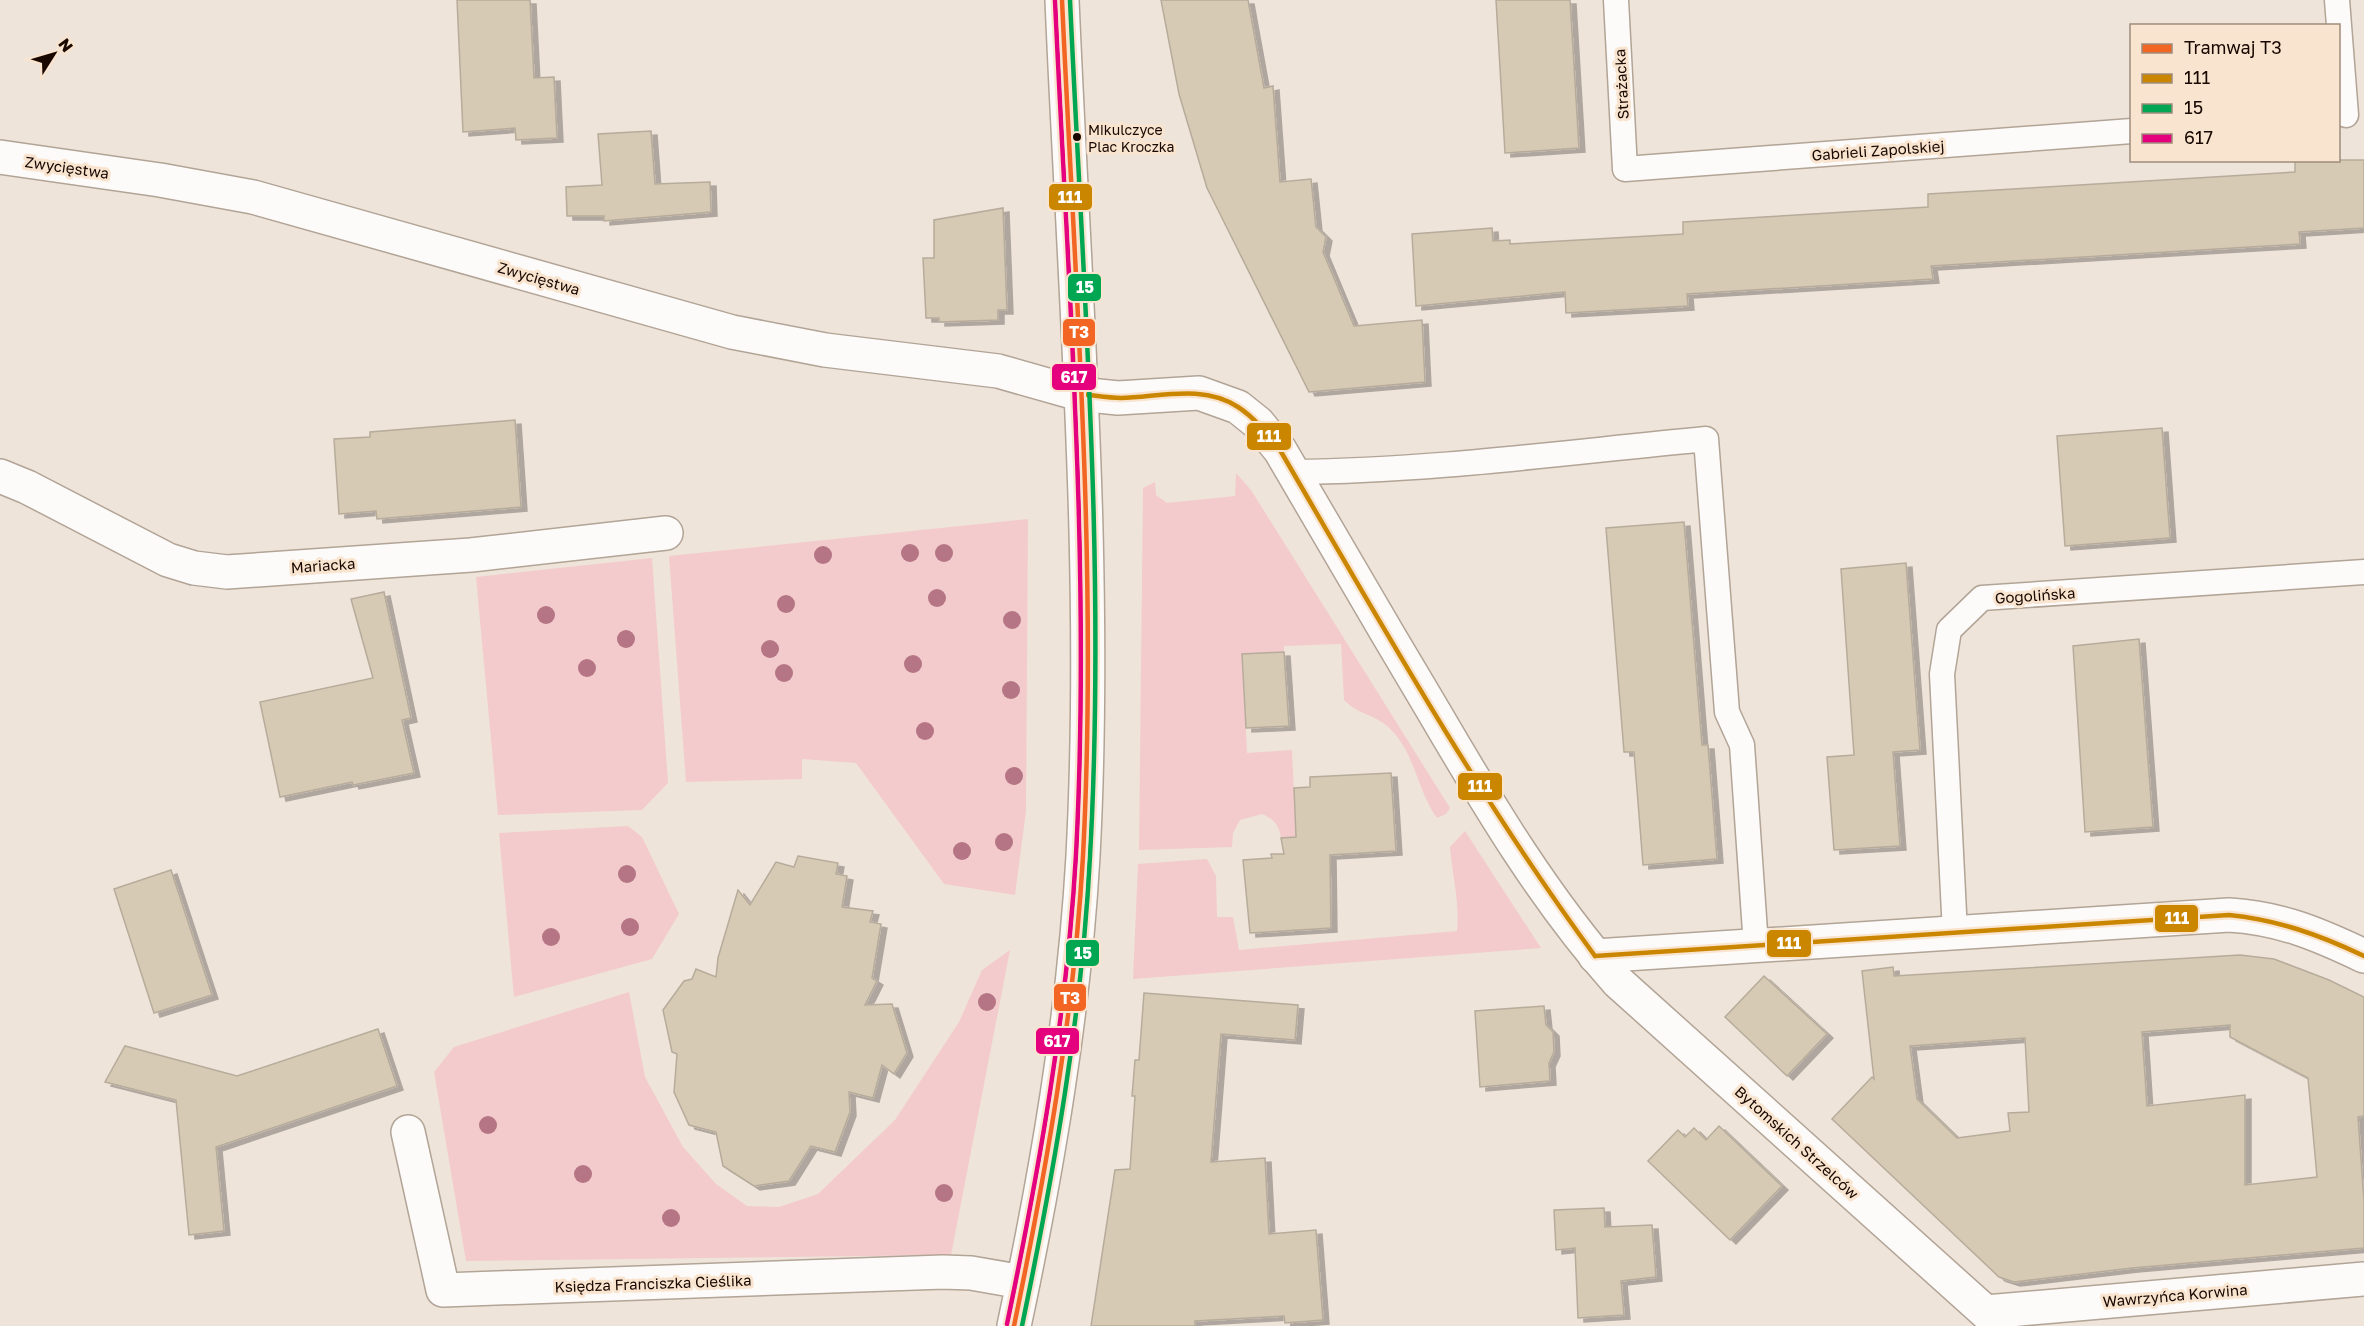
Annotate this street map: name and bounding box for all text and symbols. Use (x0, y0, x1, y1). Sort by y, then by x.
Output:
north arrow (24, 24, 84, 84)
legend (2130, 24, 2340, 162)
text: N (54, 34, 78, 56)
text: Tramwaj T3 (2184, 36, 2282, 58)
street label: Strażacka (1610, 48, 1632, 120)
text: 111 (2184, 66, 2210, 88)
text: 15 (2184, 96, 2203, 118)
place label: Mikulczyce Plac Kroczka (1088, 121, 1175, 155)
text: 617 (2184, 126, 2213, 148)
marker: Mikulczyce Plac Kroczka (1071, 131, 1083, 143)
street label: Gabrieli Zapolskiej (1811, 136, 1945, 164)
street label: Zwycięstwa (24, 152, 110, 182)
line badge: 111 (1048, 183, 1093, 211)
text: 111 (1058, 187, 1082, 207)
street label: Zwycięstwa (496, 258, 582, 298)
line badge: 15 (1067, 273, 1102, 302)
text: 15 (1076, 277, 1094, 297)
line badge: T3 (1062, 318, 1096, 347)
text: T3 (1069, 322, 1089, 342)
line badge: 617 (1051, 363, 1097, 391)
text: 617 (1060, 367, 1088, 387)
line badge: 111 (1246, 422, 1292, 451)
text: 111 (1257, 426, 1281, 446)
street label: Mariacka (290, 554, 356, 576)
street label: Gogolińska (1994, 583, 2076, 607)
line badge: 111 (1457, 772, 1503, 801)
text: 111 (1468, 776, 1492, 796)
line badge: 111 (2154, 904, 2199, 933)
text: 111 (2165, 908, 2189, 928)
line badge: 111 (1766, 929, 1812, 958)
text: 111 (1777, 933, 1801, 953)
line badge: 15 (1065, 939, 1100, 967)
text: 15 (1074, 943, 1092, 963)
line badge: T3 (1053, 983, 1087, 1012)
text: T3 (1060, 988, 1080, 1008)
line badge: 617 (1035, 1027, 1080, 1055)
text: 617 (1043, 1031, 1071, 1051)
street label: Bytomskich Strzelców (1731, 1082, 1863, 1202)
street label: Księdza Franciszka Cieślika (554, 1271, 752, 1295)
street label: Wawrzyńca Korwina (2102, 1280, 2248, 1310)

